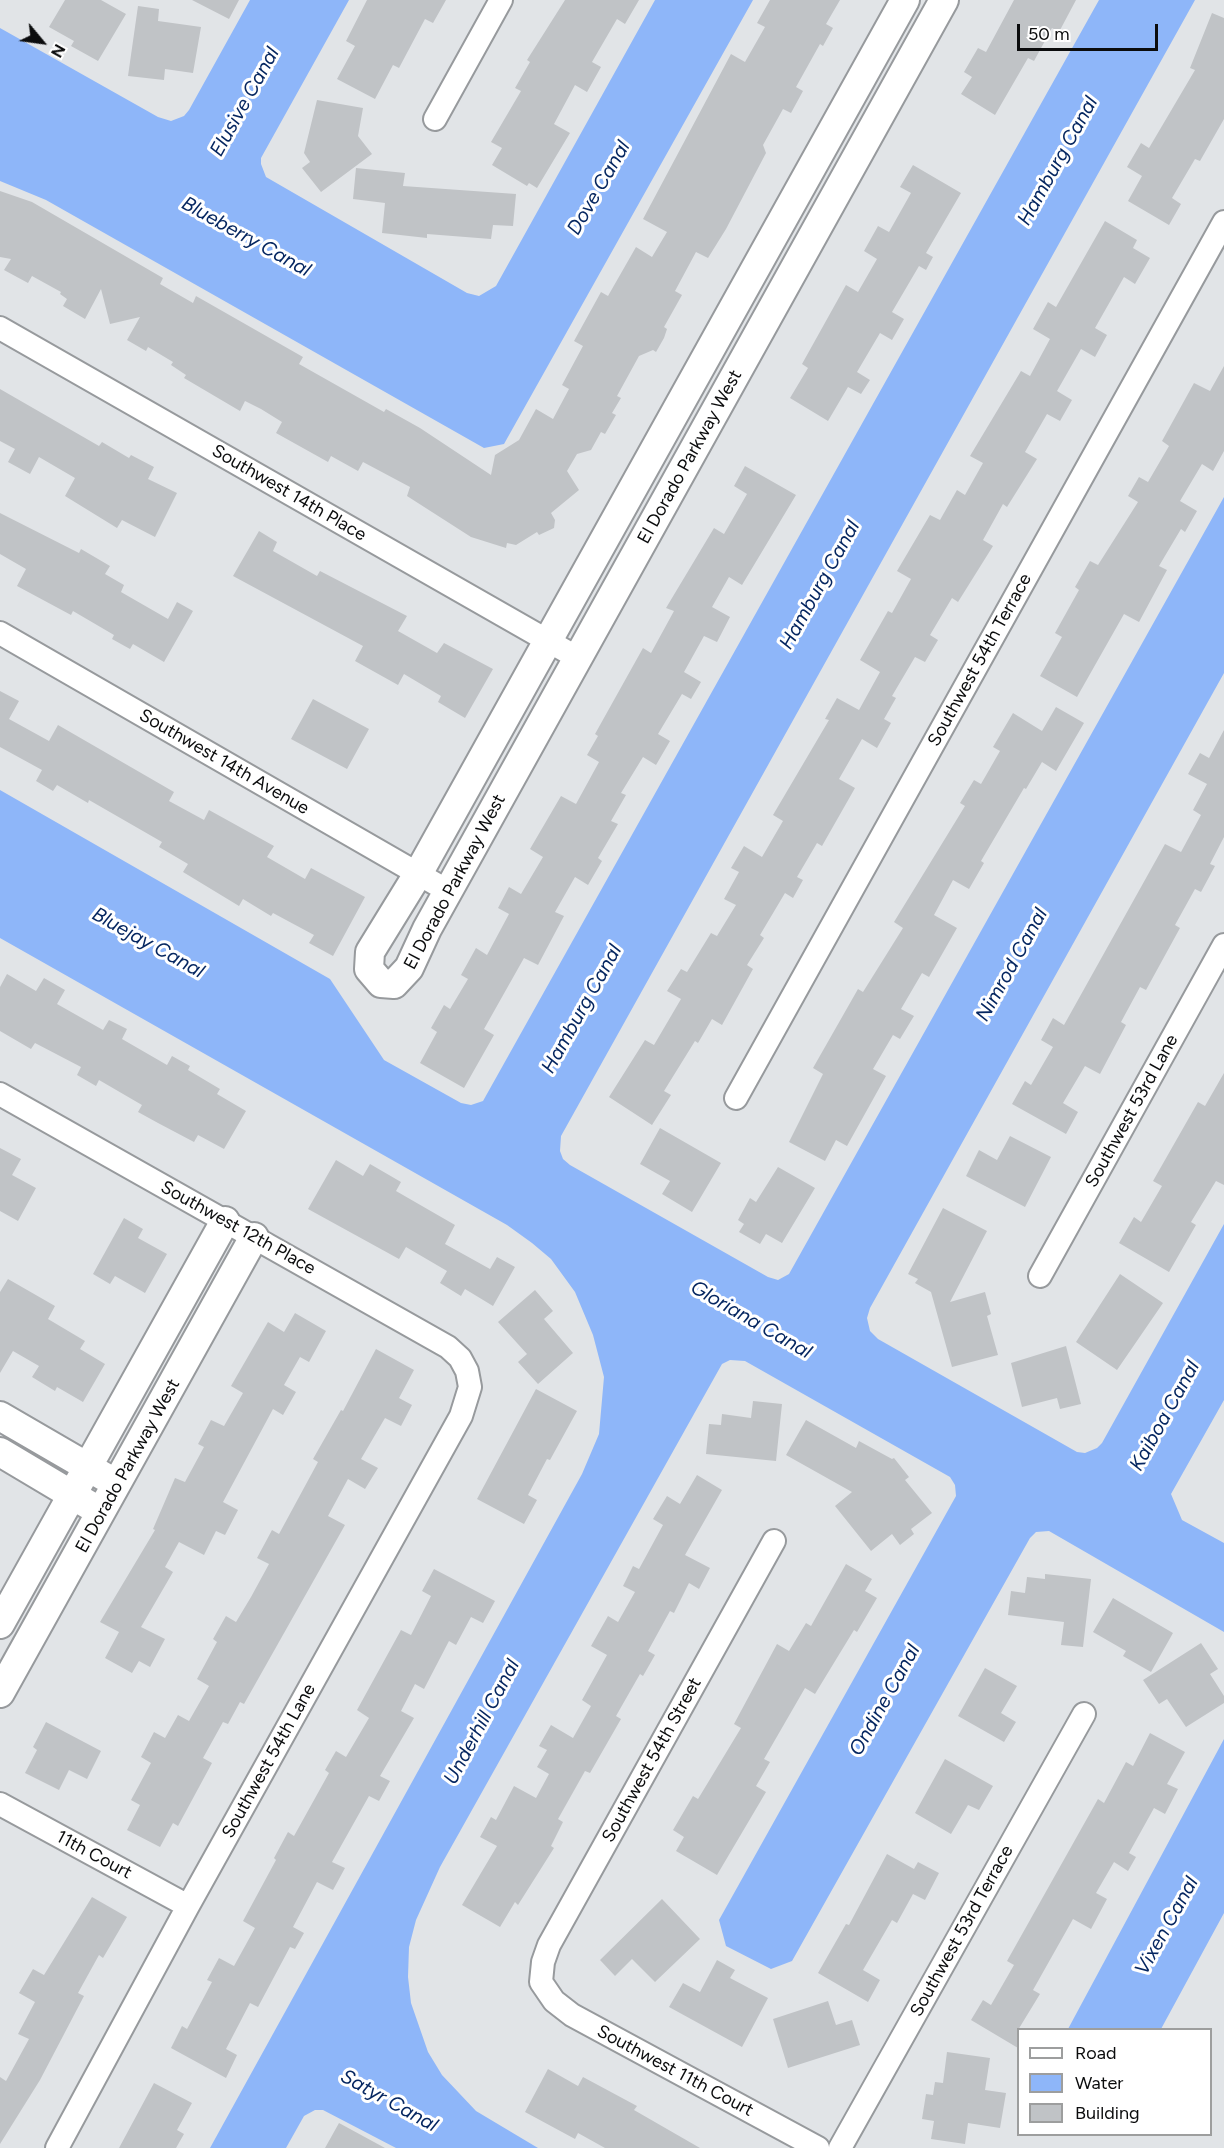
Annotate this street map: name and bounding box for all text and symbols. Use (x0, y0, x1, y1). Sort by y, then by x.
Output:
north arrow (12, 12, 72, 72)
scale bar (1020, 12, 1161, 50)
text: 50 m (1028, 23, 1070, 45)
text: N (47, 41, 69, 61)
water label: Elusive Canal (205, 43, 285, 161)
water label: Hamburg Canal (1013, 92, 1103, 230)
water label: Dove Canal (562, 137, 636, 239)
water label: Blueberry Canal (177, 192, 315, 282)
street label: El Dorado Parkway West (633, 366, 747, 548)
street label: Southwest 14th Place (208, 440, 370, 546)
water label: Hamburg Canal (775, 516, 865, 654)
street label: Southwest 54th Terrace (924, 570, 1036, 750)
street label: Southwest 14th Avenue (135, 705, 313, 819)
street label: El Dorado Parkway West (400, 791, 510, 973)
water label: Bluejay Canal (88, 902, 208, 984)
water label: Nimrod Canal (971, 904, 1053, 1026)
water label: Hamburg Canal (537, 940, 627, 1078)
street label: Southwest 53rd Lane (1081, 1031, 1183, 1191)
street label: Southwest 12th Place (157, 1176, 319, 1280)
water label: Gloriana Canal (686, 1276, 816, 1364)
water label: Kaiboa Canal (1125, 1357, 1205, 1475)
street label: El Dorado Parkway West (71, 1375, 185, 1557)
water label: Ondine Canal (845, 1640, 925, 1760)
water label: Underhill Canal (439, 1655, 525, 1789)
street label: Southwest 54th Street (598, 1674, 706, 1846)
street label: Southwest 54th Lane (218, 1680, 320, 1842)
street label: 11th Court (53, 1826, 135, 1884)
street label: Southwest 53rd Terrace (906, 1842, 1018, 2020)
water label: Vixen Canal (1130, 1873, 1204, 1979)
street label: Southwest 11th Court (593, 2021, 757, 2121)
legend (1017, 2028, 1212, 2136)
text: Road (1075, 2042, 1116, 2064)
water label: Satyr Canal (336, 2064, 442, 2138)
text: Water (1075, 2072, 1123, 2094)
text: Building (1075, 2102, 1140, 2124)

